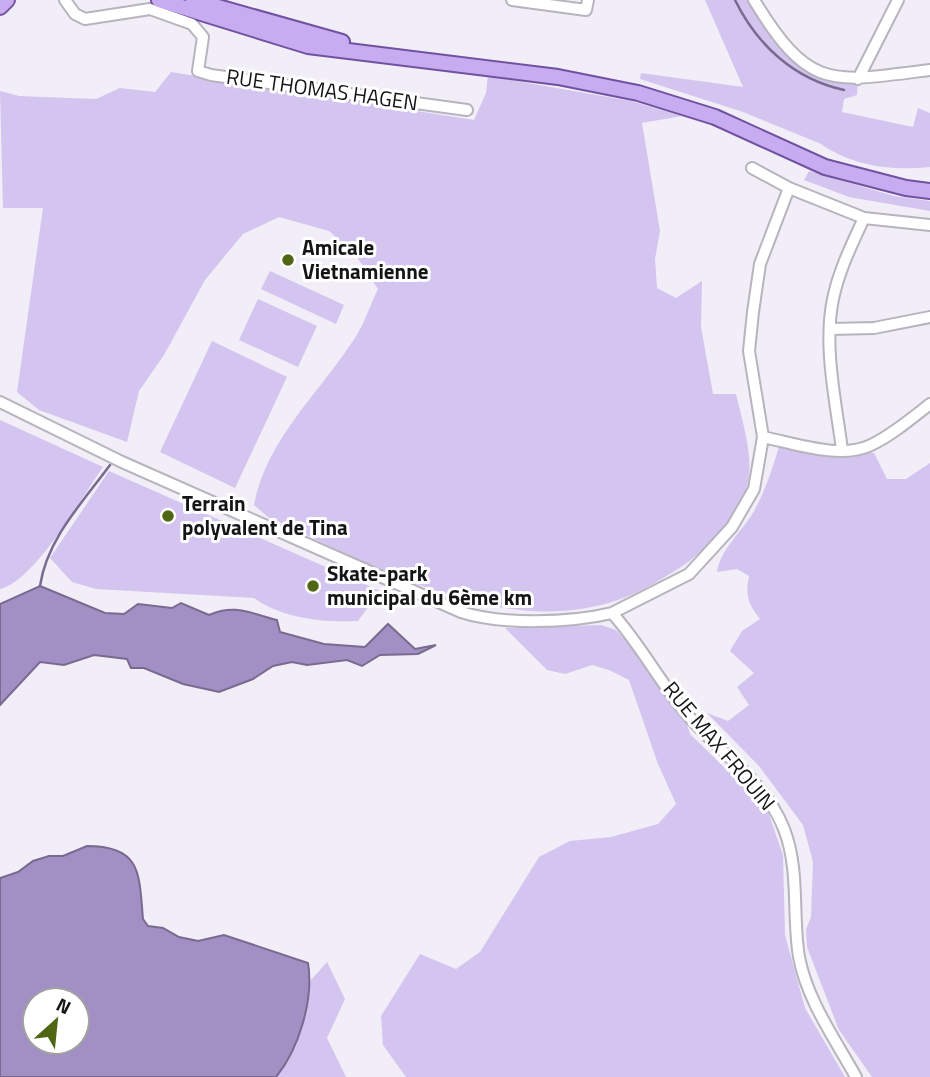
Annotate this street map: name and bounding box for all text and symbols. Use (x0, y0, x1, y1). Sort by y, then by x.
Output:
street label: RUE THOMAS HAGEN (224, 60, 420, 118)
place label: Amicale Vietnamienne (302, 231, 428, 287)
marker: Amicale Vietnamienne (280, 252, 296, 268)
place label: Terrain polyvalent de Tina (182, 487, 348, 543)
marker: Terrain polyvalent de Tina (160, 508, 176, 524)
place label: Skate-park municipal du 6ème km (327, 557, 532, 613)
marker: Skate-park municipal du 6ème km (305, 578, 321, 594)
street label: RUE MAX FROUIN (656, 674, 783, 817)
north arrow (21, 986, 91, 1056)
text: N (51, 989, 76, 1021)

